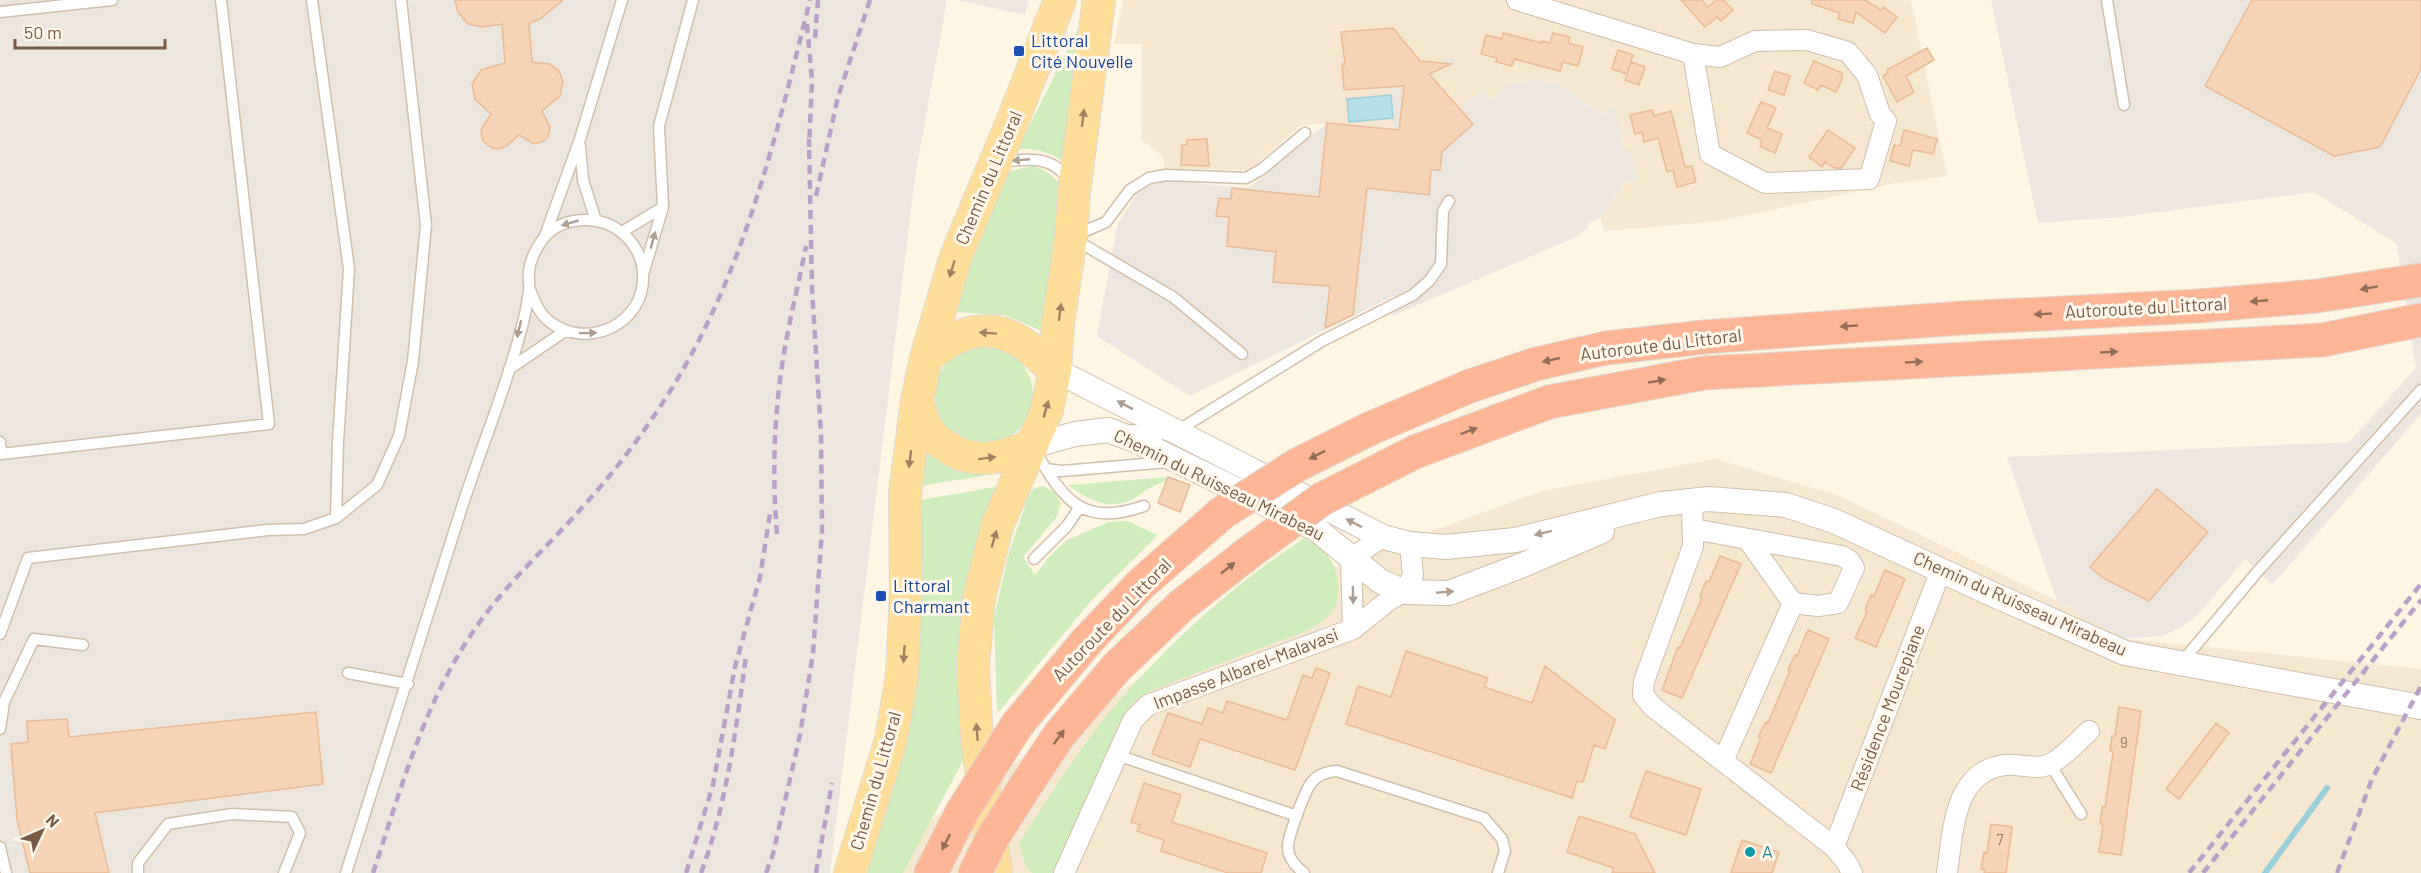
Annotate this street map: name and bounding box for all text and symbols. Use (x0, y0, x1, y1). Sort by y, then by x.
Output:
scale bar (15, 12, 165, 50)
text: 50 m (24, 21, 62, 43)
place label: Littoral Cité Nouvelle (1031, 29, 1133, 72)
marker: Littoral Cité Nouvelle (1012, 44, 1026, 58)
street label: Chemin du Littoral (950, 107, 1026, 248)
one-way arrow (1078, 108, 1087, 127)
one-way arrow (1012, 155, 1031, 165)
one-way arrow (561, 219, 579, 228)
one-way arrow (649, 231, 658, 249)
one-way arrow (947, 260, 956, 278)
one-way arrow (2359, 284, 2378, 293)
street label: Autoroute du Littoral (2064, 292, 2228, 322)
one-way arrow (2249, 296, 2268, 306)
one-way arrow (1056, 302, 1065, 321)
one-way arrow (2034, 309, 2053, 318)
one-way arrow (514, 320, 524, 339)
one-way arrow (1839, 321, 1858, 331)
street label: Autoroute du Littoral (1579, 323, 1743, 365)
one-way arrow (978, 328, 997, 337)
one-way arrow (578, 329, 597, 338)
one-way arrow (2099, 347, 2118, 356)
one-way arrow (1542, 356, 1560, 366)
one-way arrow (1905, 357, 1924, 366)
one-way arrow (1648, 376, 1667, 385)
one-way arrow (1042, 400, 1051, 418)
one-way arrow (1116, 400, 1133, 410)
street label: Chemin du Ruisseau Mirabeau (1111, 423, 1328, 545)
one-way arrow (1460, 426, 1478, 435)
one-way arrow (905, 450, 914, 469)
one-way arrow (1308, 450, 1325, 459)
one-way arrow (978, 453, 997, 463)
one-way arrow (1345, 518, 1363, 528)
one-way arrow (1534, 529, 1553, 539)
one-way arrow (989, 530, 999, 548)
street label: Chemin du Ruisseau Mirabeau (1910, 546, 2131, 660)
street label: Autoroute du Littoral (1047, 553, 1176, 685)
one-way arrow (1221, 563, 1236, 575)
place label: Littoral Charmant (893, 574, 970, 617)
one-way arrow (1348, 586, 1358, 605)
one-way arrow (1435, 587, 1454, 596)
marker: Littoral Charmant (874, 589, 888, 603)
street label: Résidence Mourepiane (1845, 621, 1929, 794)
street label: Impasse Albarel-Malavasi (1150, 623, 1341, 714)
one-way arrow (899, 644, 909, 663)
street label: Chemin du Littoral (845, 709, 905, 853)
one-way arrow (972, 722, 981, 741)
one-way arrow (1053, 729, 1065, 745)
house number: 9 (2120, 733, 2128, 751)
north arrow (12, 801, 72, 861)
text: N (43, 810, 64, 831)
house number: 7 (1996, 830, 2004, 848)
one-way arrow (941, 834, 951, 851)
place label: A (1762, 840, 1773, 862)
marker: A (1743, 845, 1757, 859)

